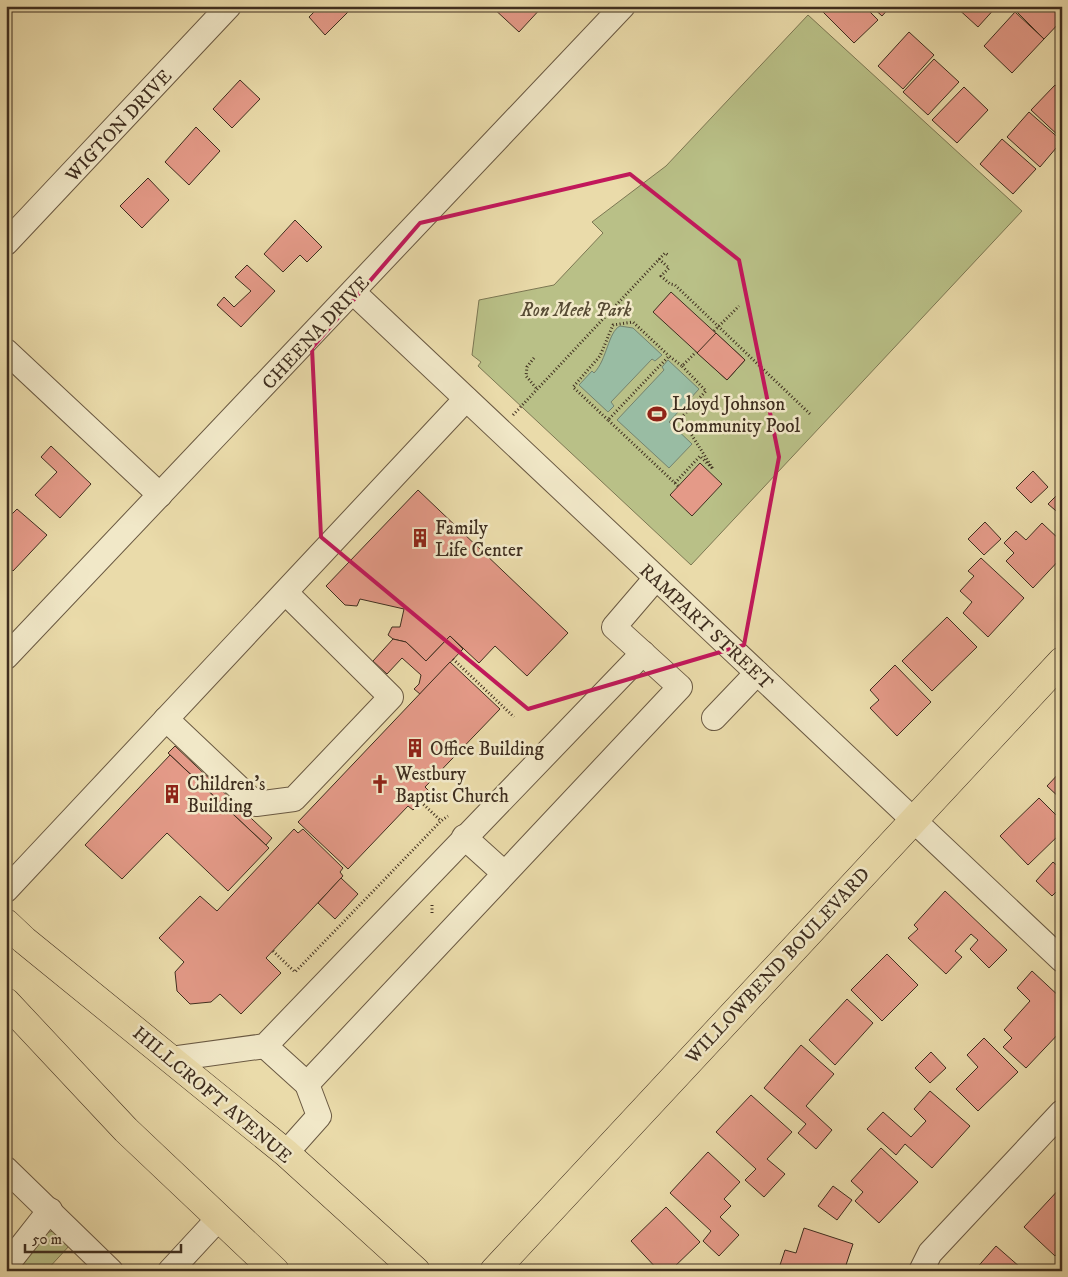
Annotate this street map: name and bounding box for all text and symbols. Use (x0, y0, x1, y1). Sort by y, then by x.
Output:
street label: WIGTON DRIVE (60, 65, 177, 188)
street label: CHEENA DRIVE (258, 272, 375, 395)
park label: Ron Meek Park (520, 299, 631, 322)
place label: Lloyd Johnson Community Pool (672, 393, 801, 438)
sports icon: Lloyd Johnson Community Pool (646, 403, 668, 425)
place label: Family Life Center (435, 517, 523, 562)
building icon: Family Life Center (409, 527, 431, 549)
street label: RAMPART STREET (634, 559, 778, 695)
building icon: Office Building (404, 737, 426, 759)
place label: Office Building (430, 738, 545, 761)
place label: Westbury Baptist Church (394, 763, 509, 808)
place label: Children's Building (187, 773, 265, 818)
church icon: Westbury Baptist Church (369, 773, 391, 795)
building icon: Children's Building (161, 783, 183, 805)
street label: WILLOWBEND BOULEVARD (680, 863, 875, 1070)
street label: HILLCROFT AVENUE (128, 1022, 296, 1169)
scale bar (25, 1222, 181, 1254)
text: 50 m (32, 1230, 62, 1249)

